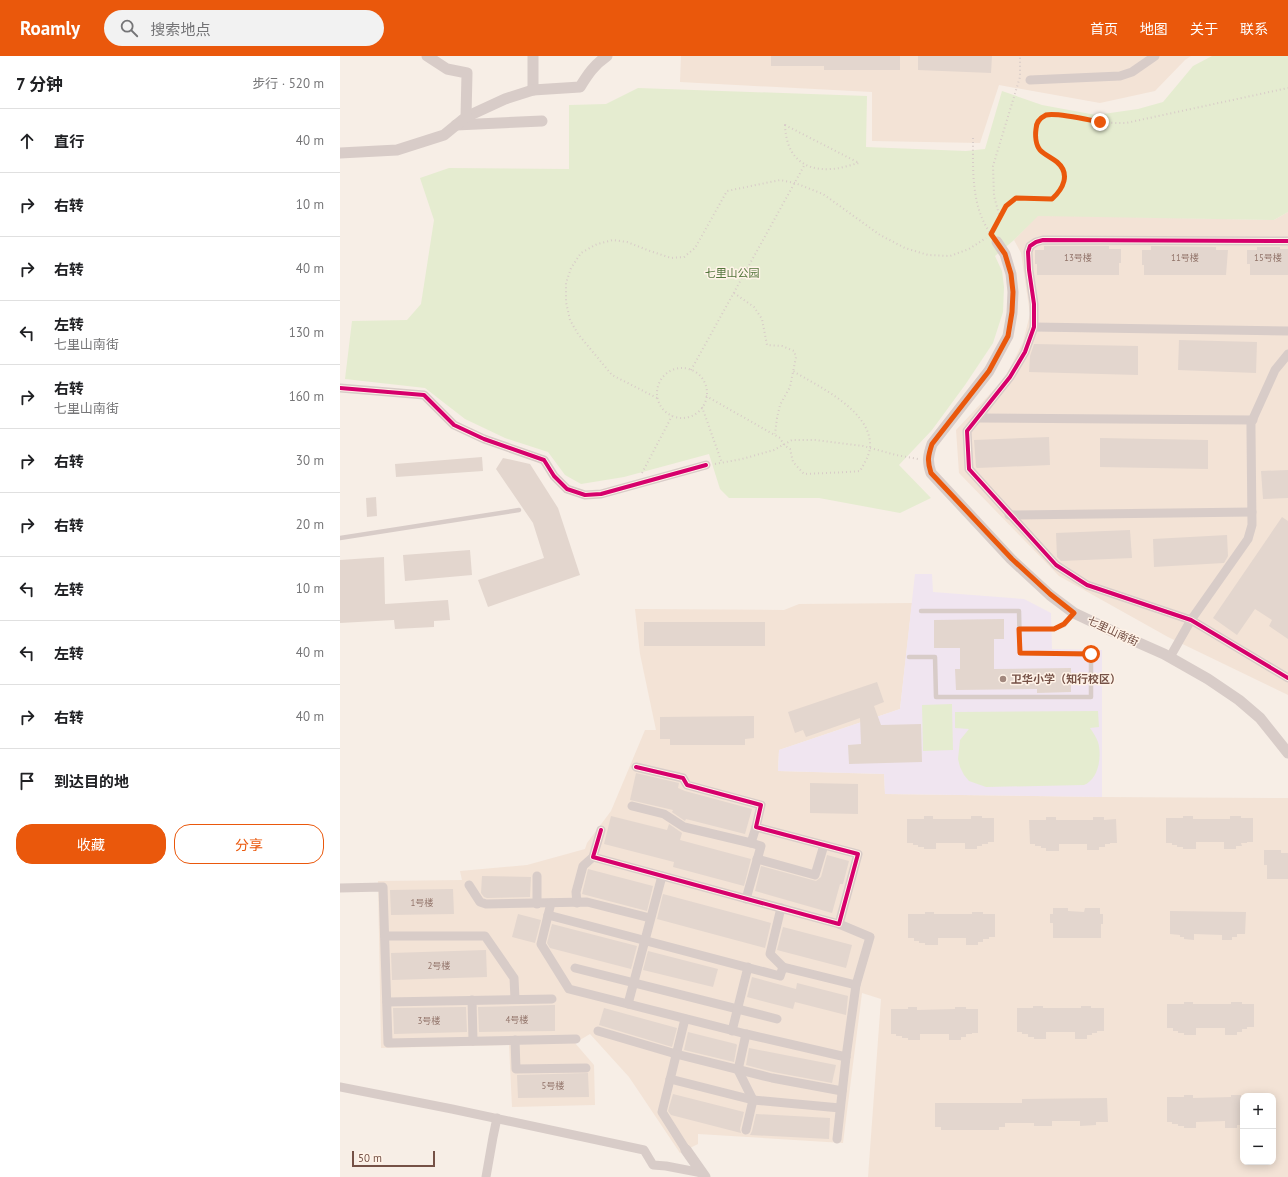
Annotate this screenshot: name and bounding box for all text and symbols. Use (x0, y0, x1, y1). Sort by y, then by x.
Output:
search box (104, 10, 384, 46)
text: Roamly (20, 16, 80, 40)
icon: search (118, 17, 140, 39)
text: 搜索地点 (150, 20, 210, 39)
text: 首页 (1090, 20, 1118, 38)
text: 地图 (1140, 20, 1168, 38)
text: 关于 (1190, 20, 1218, 38)
text: 联系 (1240, 20, 1268, 38)
text: 7 分钟 (16, 73, 63, 95)
text: 步行 · 520 m (252, 75, 324, 92)
route end (1091, 113, 1109, 131)
icon: ahead (16, 130, 38, 152)
text: 直行 (54, 132, 84, 151)
text: 40 m (296, 132, 324, 149)
icon: right (16, 194, 38, 216)
text: 右转 (54, 196, 84, 215)
text: 10 m (296, 196, 324, 213)
house number: 13号楼 (1064, 252, 1092, 263)
house number: 11号楼 (1171, 252, 1199, 263)
house number: 15号楼 (1254, 252, 1282, 263)
icon: right (16, 258, 38, 280)
text: 右转 (54, 260, 84, 279)
text: 40 m (296, 260, 324, 277)
park label: 七里山公园 (705, 266, 760, 280)
text: 左转 (54, 315, 84, 334)
icon: left (16, 322, 38, 344)
text: 130 m (289, 324, 324, 341)
text: 七里山南街 (54, 336, 119, 353)
text: 右转 (54, 379, 84, 398)
icon: right (16, 386, 38, 408)
text: 160 m (289, 388, 324, 405)
text: 七里山南街 (54, 400, 119, 417)
icon: right (16, 450, 38, 472)
text: 右转 (54, 452, 84, 471)
text: 30 m (296, 452, 324, 469)
icon: right (16, 514, 38, 536)
text: 右转 (54, 516, 84, 535)
text: 20 m (296, 516, 324, 533)
icon: left (16, 578, 38, 600)
text: 左转 (54, 580, 84, 599)
text: 10 m (296, 580, 324, 597)
street label: 七里山南街 (1085, 613, 1141, 649)
icon: left (16, 642, 38, 664)
text: 左转 (54, 644, 84, 663)
text: 40 m (296, 644, 324, 661)
route start (1082, 645, 1100, 663)
place label: 卫华小学（知行校区） (1011, 672, 1121, 686)
marker: 卫华小学（知行校区） (998, 674, 1008, 684)
icon: right (16, 706, 38, 728)
text: 右转 (54, 708, 84, 727)
text: 40 m (296, 708, 324, 725)
icon: arrive (16, 770, 38, 792)
text: 到达目的地 (54, 772, 129, 791)
button: 收藏 (16, 824, 166, 864)
button: 分享 (174, 824, 324, 864)
house number: 1号楼 (411, 897, 433, 908)
house number: 2号楼 (428, 960, 450, 971)
house number: 4号楼 (506, 1014, 528, 1025)
house number: 3号楼 (418, 1015, 440, 1026)
house number: 5号楼 (542, 1080, 564, 1091)
map controls (1240, 1093, 1276, 1165)
button: + (1240, 1093, 1276, 1129)
button: − (1240, 1129, 1276, 1165)
scale bar (352, 1149, 435, 1168)
text: 50 m (358, 1151, 382, 1165)

